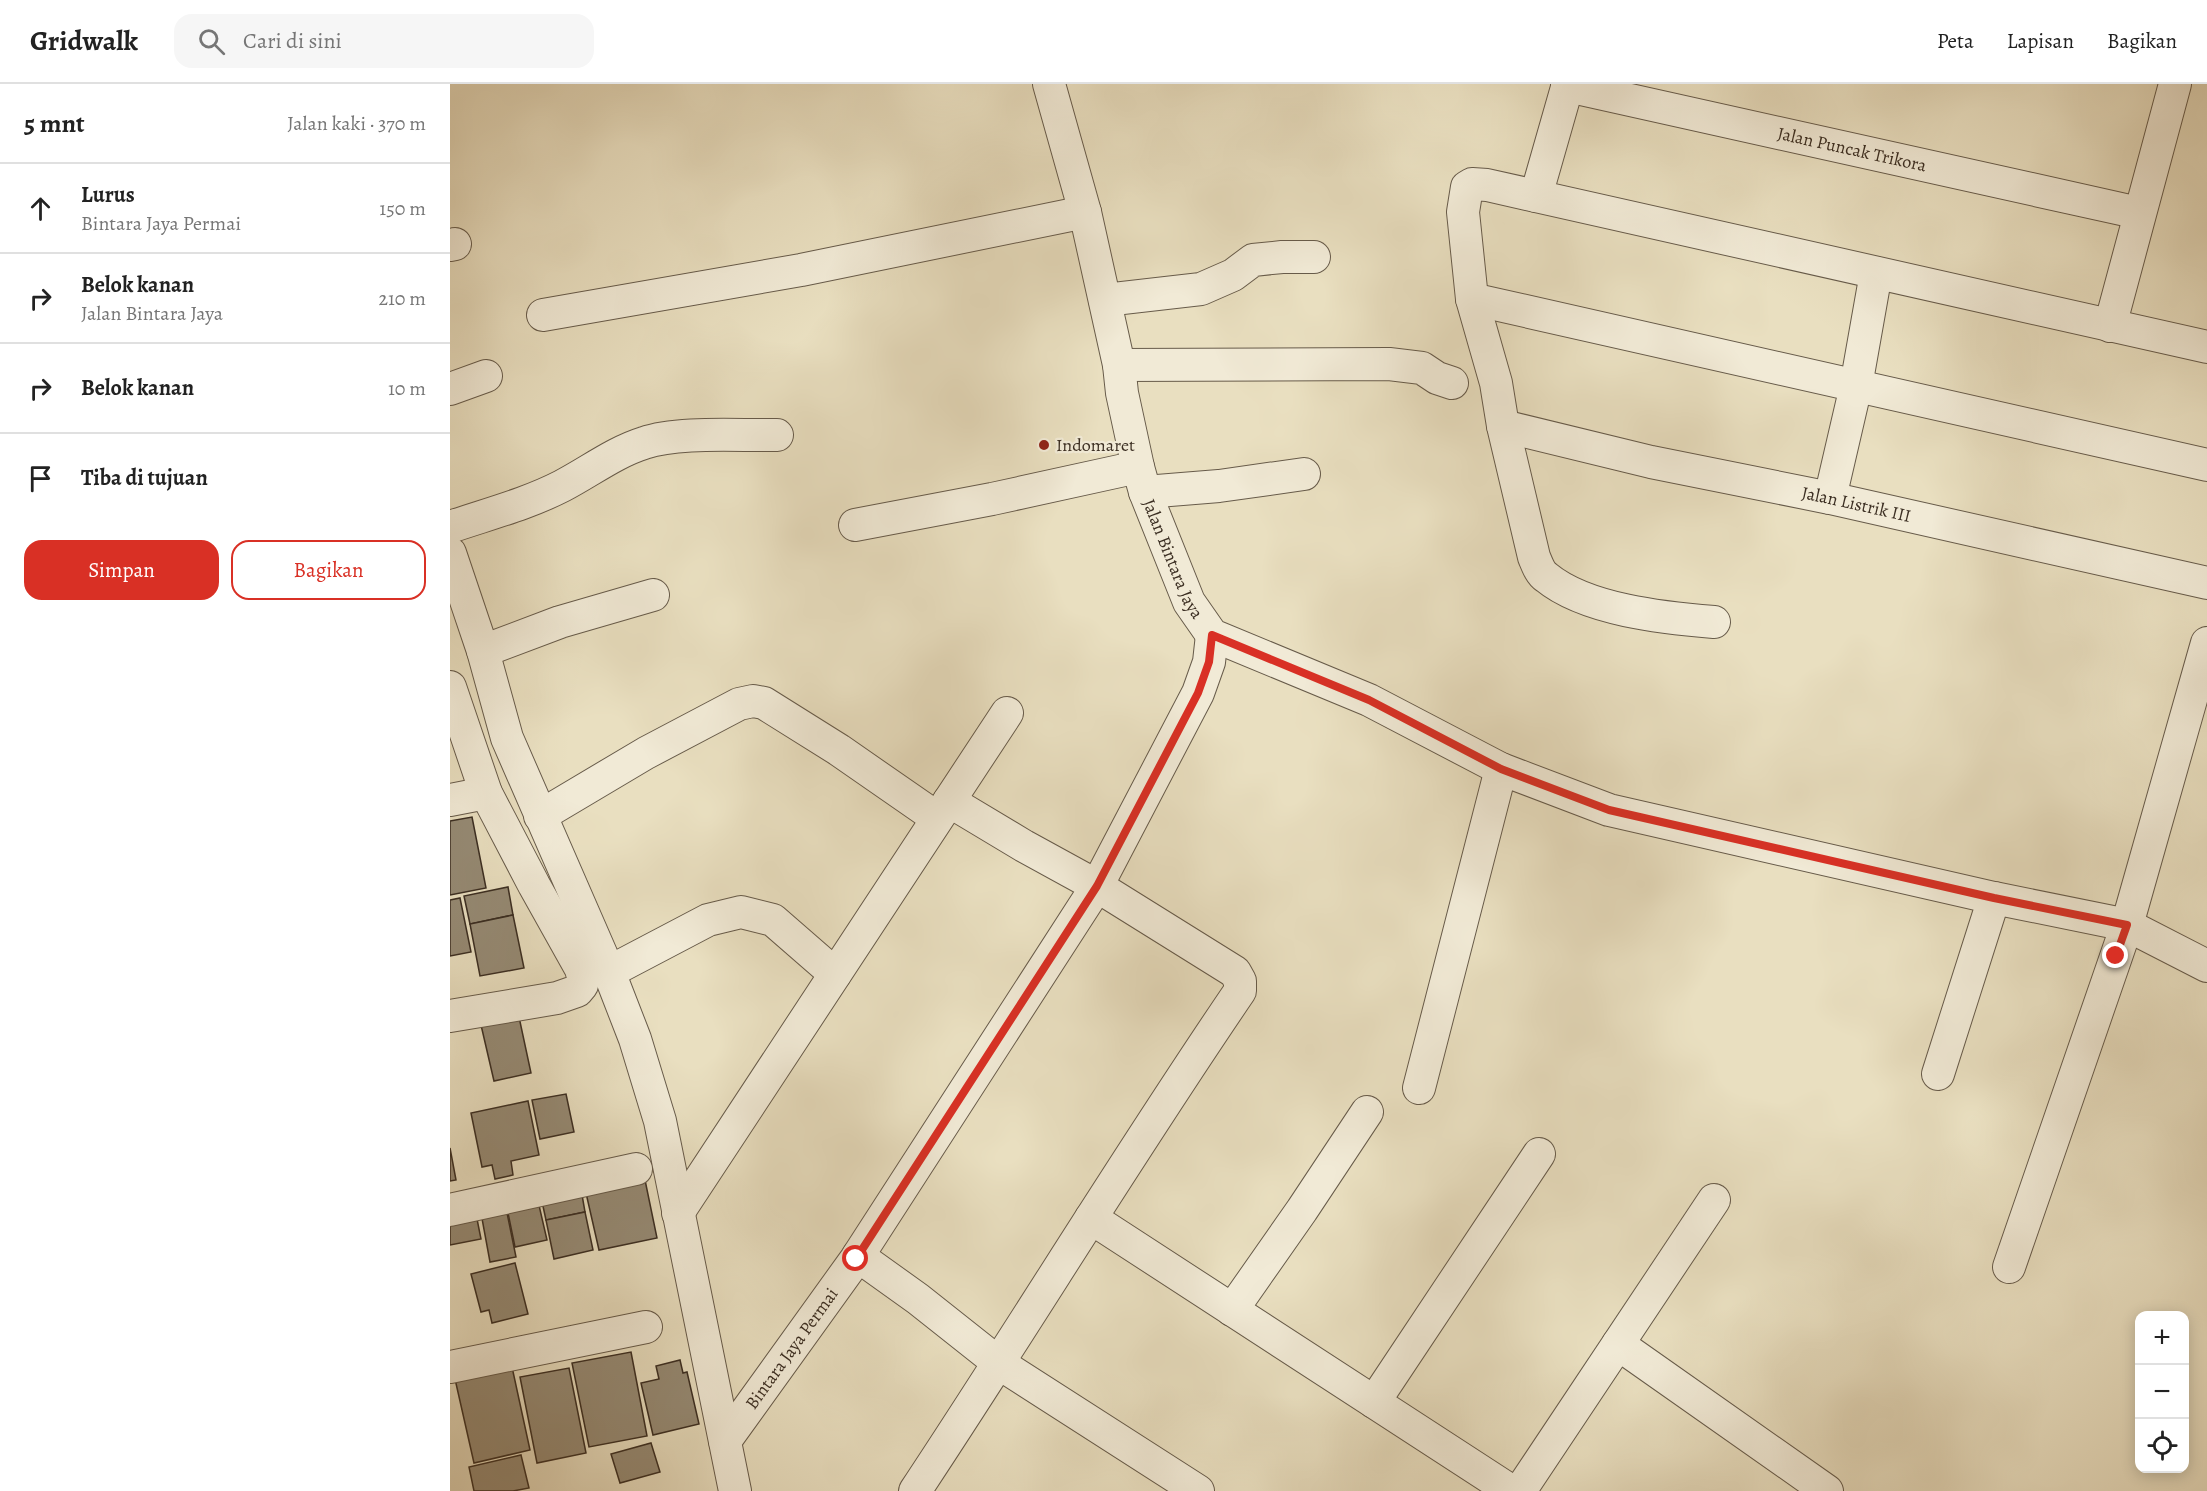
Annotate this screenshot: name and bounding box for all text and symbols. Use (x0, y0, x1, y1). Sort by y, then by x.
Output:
search box (174, 14, 594, 68)
text: Gridwalk (30, 22, 138, 60)
icon: search (195, 25, 228, 58)
text: Cari di sini (243, 26, 342, 56)
text: Peta (1937, 27, 1974, 55)
text: Lapisan (2007, 27, 2074, 55)
text: Bagikan (2107, 27, 2177, 55)
text: 5 mnt (24, 106, 85, 141)
text: Jalan kaki · 370 m (287, 110, 426, 137)
street label: Jalan Puncak Trikora (1775, 121, 1929, 178)
text: Lurus (81, 180, 135, 210)
icon: ahead (24, 192, 57, 225)
text: 150 m (379, 195, 426, 222)
text: Bintara Jaya Permai (81, 210, 241, 237)
text: Belok kanan (81, 270, 194, 300)
icon: right (24, 282, 57, 315)
text: 210 m (378, 285, 426, 312)
text: Jalan Bintara Jaya (81, 300, 223, 327)
icon: right (24, 372, 57, 405)
text: Belok kanan (81, 373, 194, 403)
text: 10 m (388, 375, 426, 402)
place label: Indomaret (1056, 433, 1135, 457)
marker: Indomaret (1037, 438, 1051, 452)
icon: arrive (24, 462, 57, 495)
text: Tiba di tujuan (81, 463, 208, 493)
street label: Jalan Listrik III (1800, 481, 1913, 528)
street label: Jalan Bintara Jaya (1137, 495, 1210, 624)
button: Simpan (24, 540, 219, 600)
button: Bagikan (231, 540, 426, 600)
route end (2102, 942, 2128, 968)
route start (842, 1245, 868, 1271)
street label: Bintara Jaya Permai (740, 1283, 843, 1414)
map controls (2135, 1311, 2189, 1473)
button: + (2135, 1311, 2189, 1365)
button: − (2135, 1365, 2189, 1419)
button: locate (2135, 1419, 2189, 1473)

